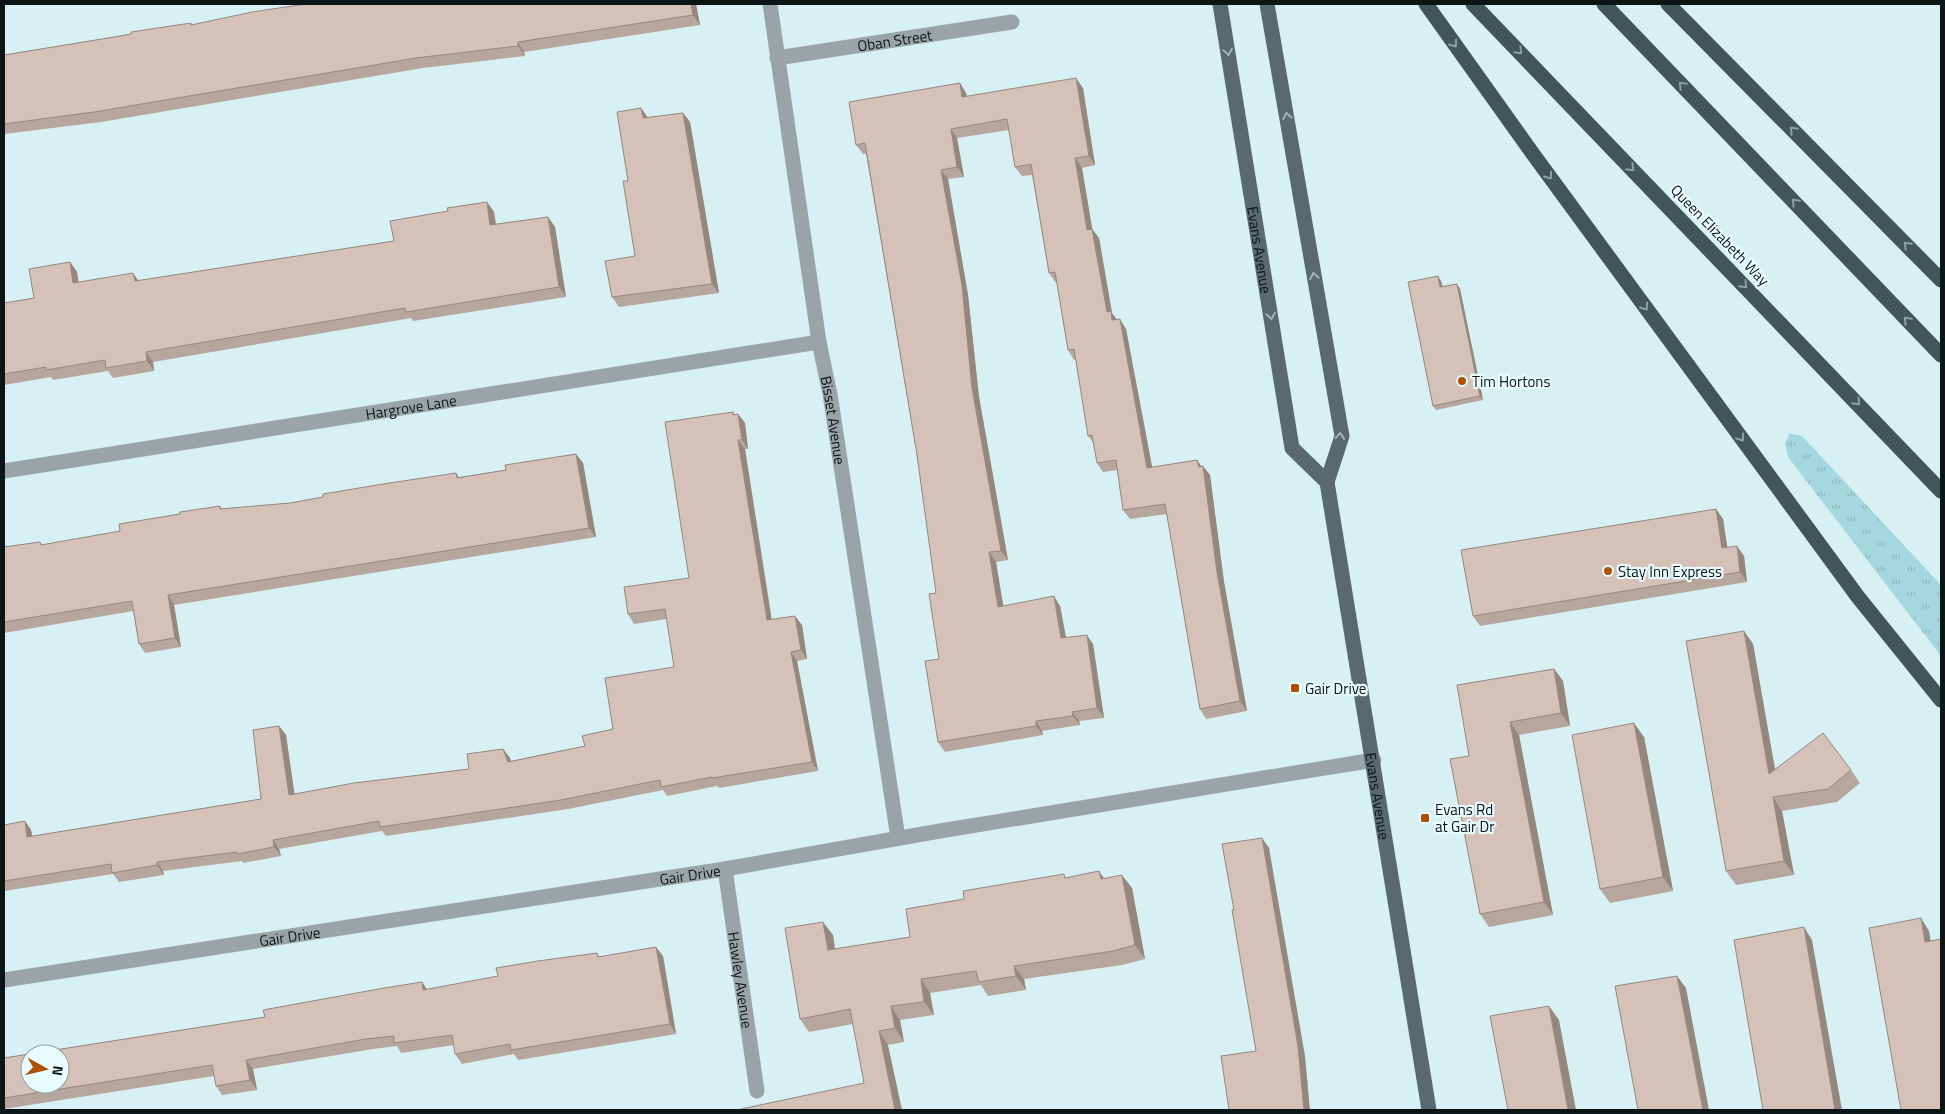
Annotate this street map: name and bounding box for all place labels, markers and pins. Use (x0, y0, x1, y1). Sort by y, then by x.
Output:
place label: Tim Hortons (1472, 370, 1550, 393)
marker: Tim Hortons (1456, 375, 1468, 387)
place label: Stay Inn Express (1618, 560, 1722, 583)
marker: Stay Inn Express (1602, 565, 1614, 577)
place label: Gair Drive (1305, 677, 1366, 700)
marker: Gair Drive (1289, 682, 1301, 694)
place label: Evans Rd at Gair Dr (1435, 798, 1494, 838)
marker: Evans Rd at Gair Dr (1419, 812, 1431, 824)

